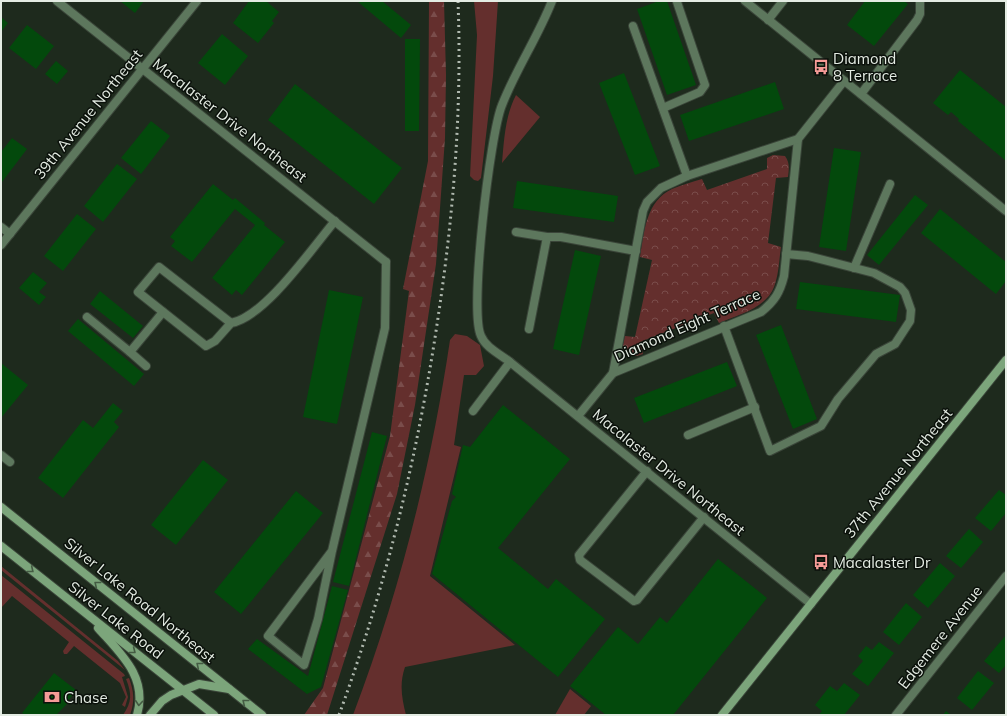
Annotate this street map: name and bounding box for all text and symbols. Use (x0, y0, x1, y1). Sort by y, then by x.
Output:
street label: 39th Avenue Northeast (30, 45, 146, 183)
place label: Diamond 8 Terrace (833, 49, 897, 85)
street label: Macalaster Drive Northeast (149, 54, 311, 186)
bus stop icon: Diamond 8 Terrace (812, 58, 830, 76)
street label: Diamond Eight Terrace (611, 284, 763, 366)
street label: 37th Avenue Northeast (840, 404, 956, 542)
street label: Macalaster Drive Northeast (589, 405, 749, 539)
street label: Silver Lake Road Northeast (61, 534, 219, 666)
bus stop icon: Macalaster Dr (812, 553, 830, 571)
place label: Macalaster Dr (833, 553, 931, 572)
one-way arrow (27, 565, 34, 572)
street label: Silver Lake Road (65, 577, 167, 663)
one-way arrow (95, 581, 102, 588)
street label: Edgemere Avenue (894, 582, 986, 692)
one-way arrow (129, 646, 136, 653)
one-way arrow (196, 663, 203, 670)
bank icon: Chase (43, 688, 61, 706)
place label: Chase (64, 688, 108, 707)
one-way arrow (134, 700, 143, 706)
one-way arrow (243, 700, 250, 707)

